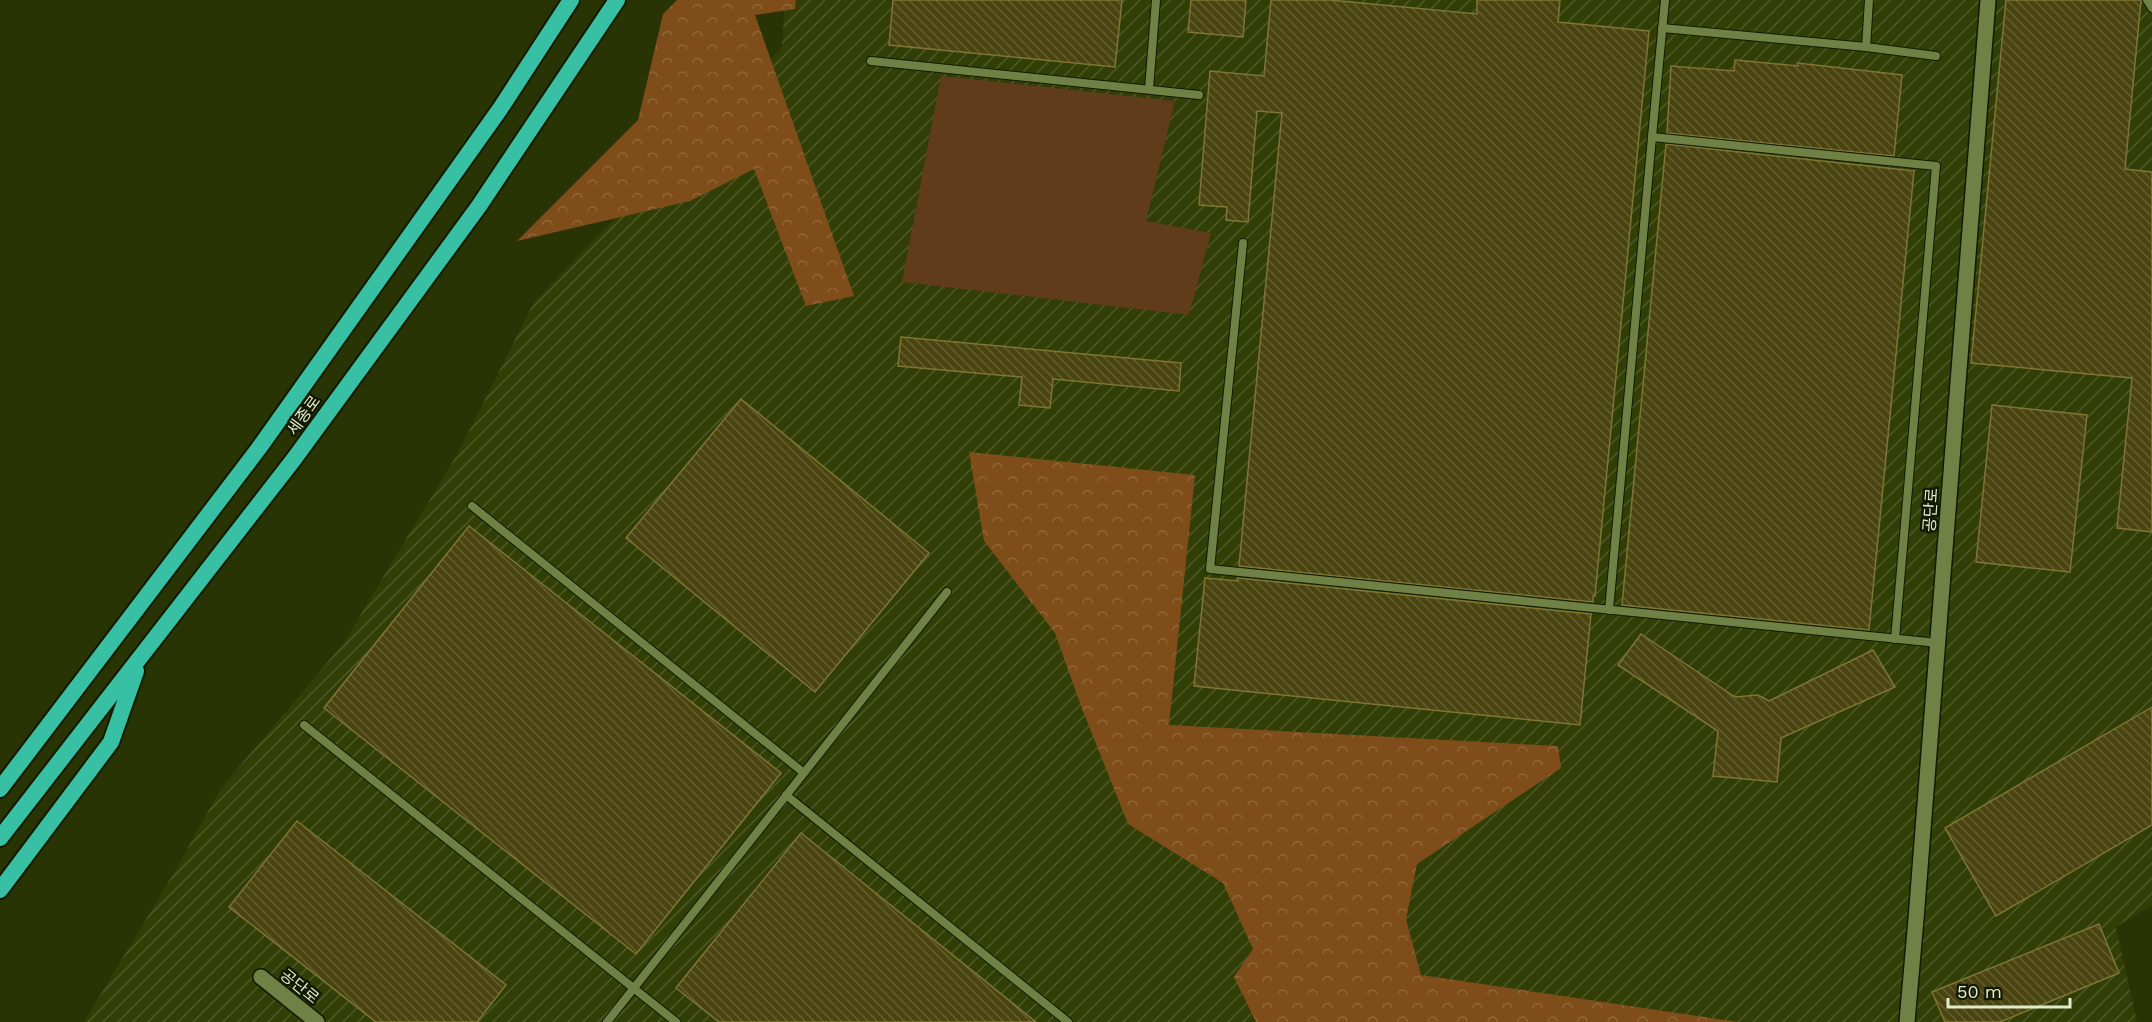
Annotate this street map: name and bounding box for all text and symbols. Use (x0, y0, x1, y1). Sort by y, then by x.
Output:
street label: 세종로 (283, 392, 324, 439)
street label: 공단로 (1919, 487, 1942, 533)
street label: 공단로 (277, 965, 323, 1008)
scale bar (1948, 971, 2070, 1009)
text: 50 m (1957, 981, 2002, 1002)

